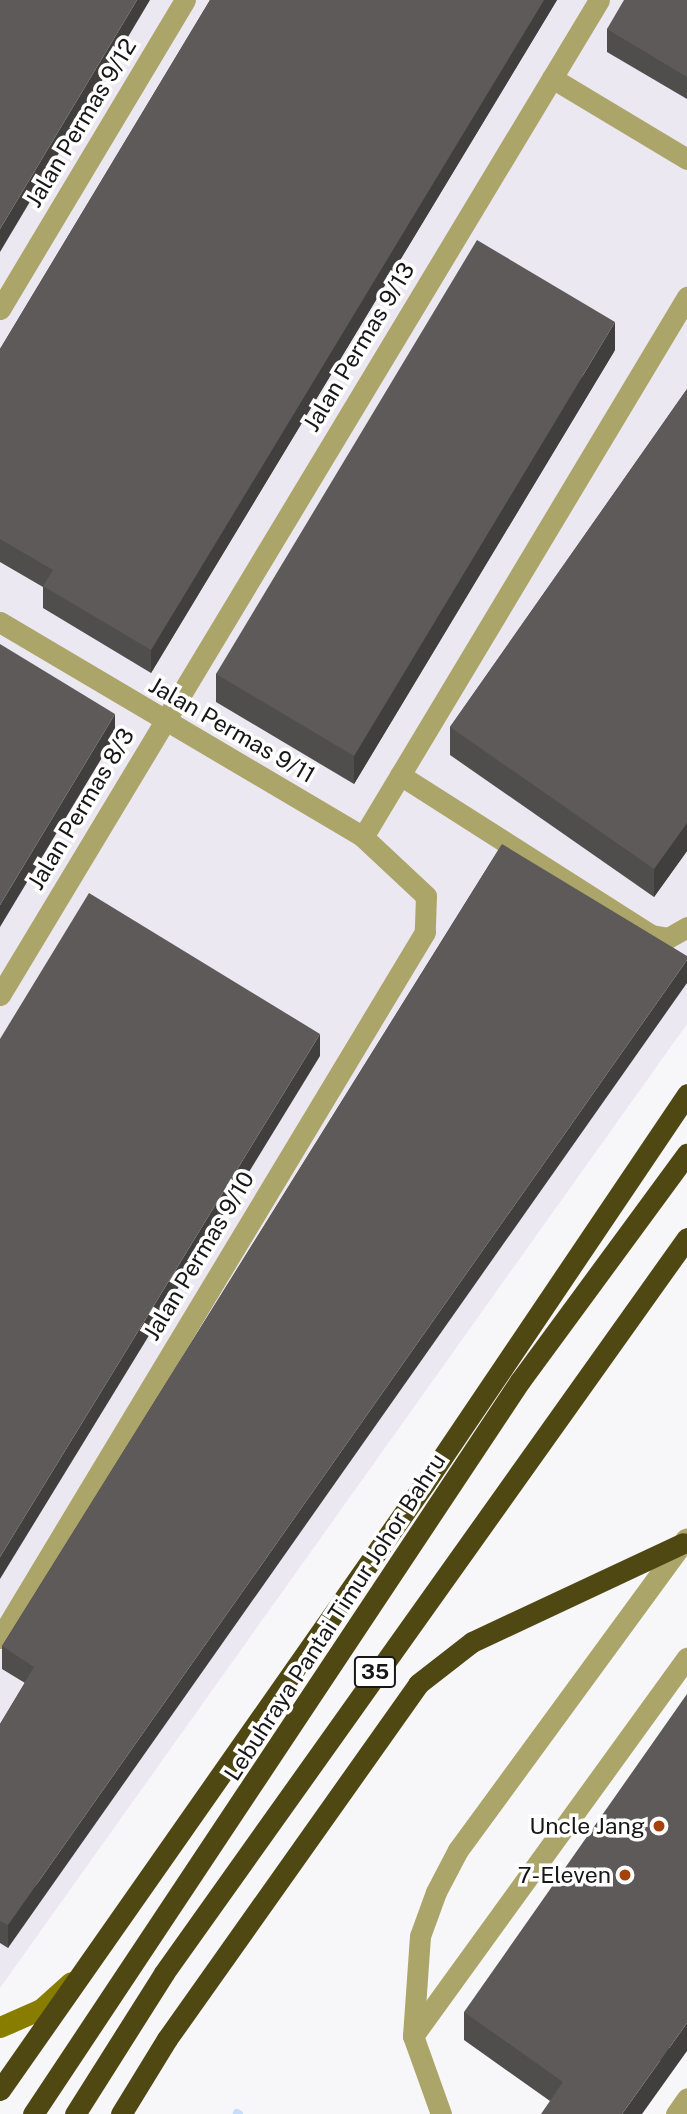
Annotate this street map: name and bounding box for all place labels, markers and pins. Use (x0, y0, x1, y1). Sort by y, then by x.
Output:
place label: Uncle Jang (529, 1812, 645, 1840)
marker: Uncle Jang (651, 1818, 667, 1834)
place label: 7-Eleven (518, 1861, 611, 1889)
marker: 7-Eleven (617, 1867, 633, 1883)

